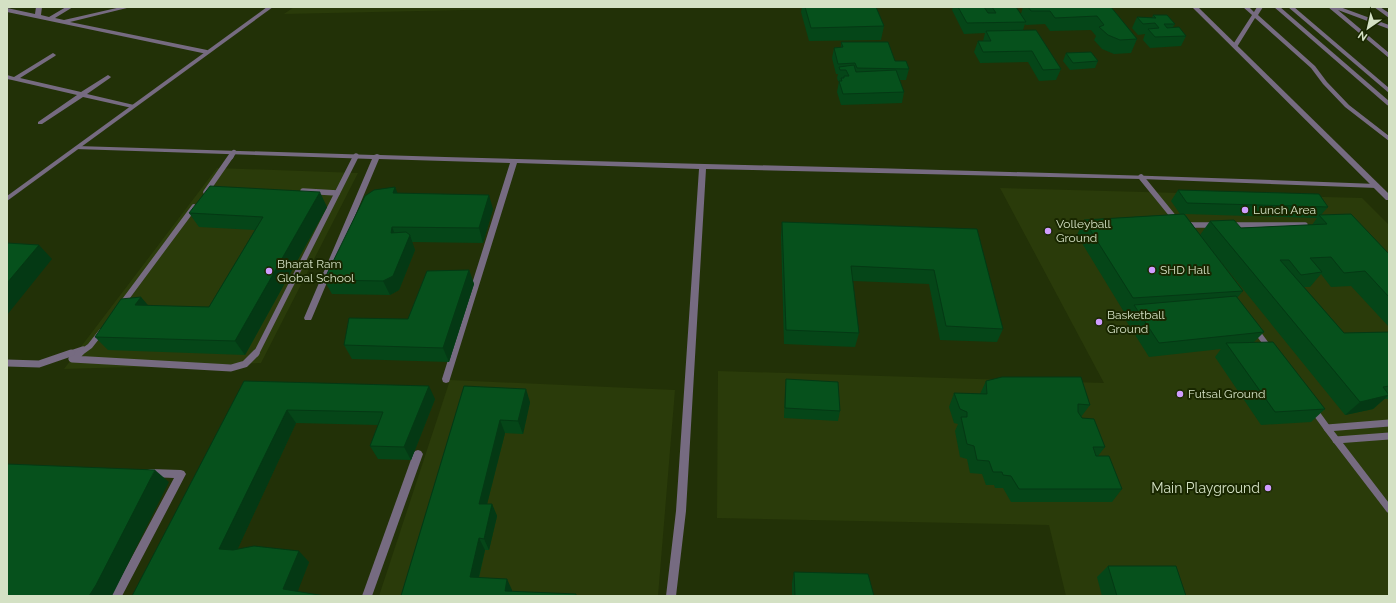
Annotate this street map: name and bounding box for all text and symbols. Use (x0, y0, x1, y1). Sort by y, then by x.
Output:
north arrow (1348, 8, 1388, 48)
text: N (1356, 28, 1370, 44)
place label: Lunch Area (1253, 203, 1316, 217)
marker: Lunch Area (1240, 205, 1250, 215)
place label: Volleyball Ground (1056, 217, 1112, 245)
marker: Volleyball Ground (1043, 226, 1053, 236)
place label: Bharat Ram Global School (277, 257, 355, 285)
place label: SHD Hall (1160, 263, 1210, 277)
marker: SHD Hall (1147, 265, 1157, 275)
marker: Bharat Ram Global School (264, 266, 274, 276)
place label: Basketball Ground (1107, 308, 1166, 336)
marker: Basketball Ground (1094, 317, 1104, 327)
place label: Futsal Ground (1188, 387, 1265, 401)
marker: Futsal Ground (1175, 389, 1185, 399)
place label: Main Playground (1151, 480, 1260, 496)
marker: Main Playground (1263, 483, 1273, 493)

